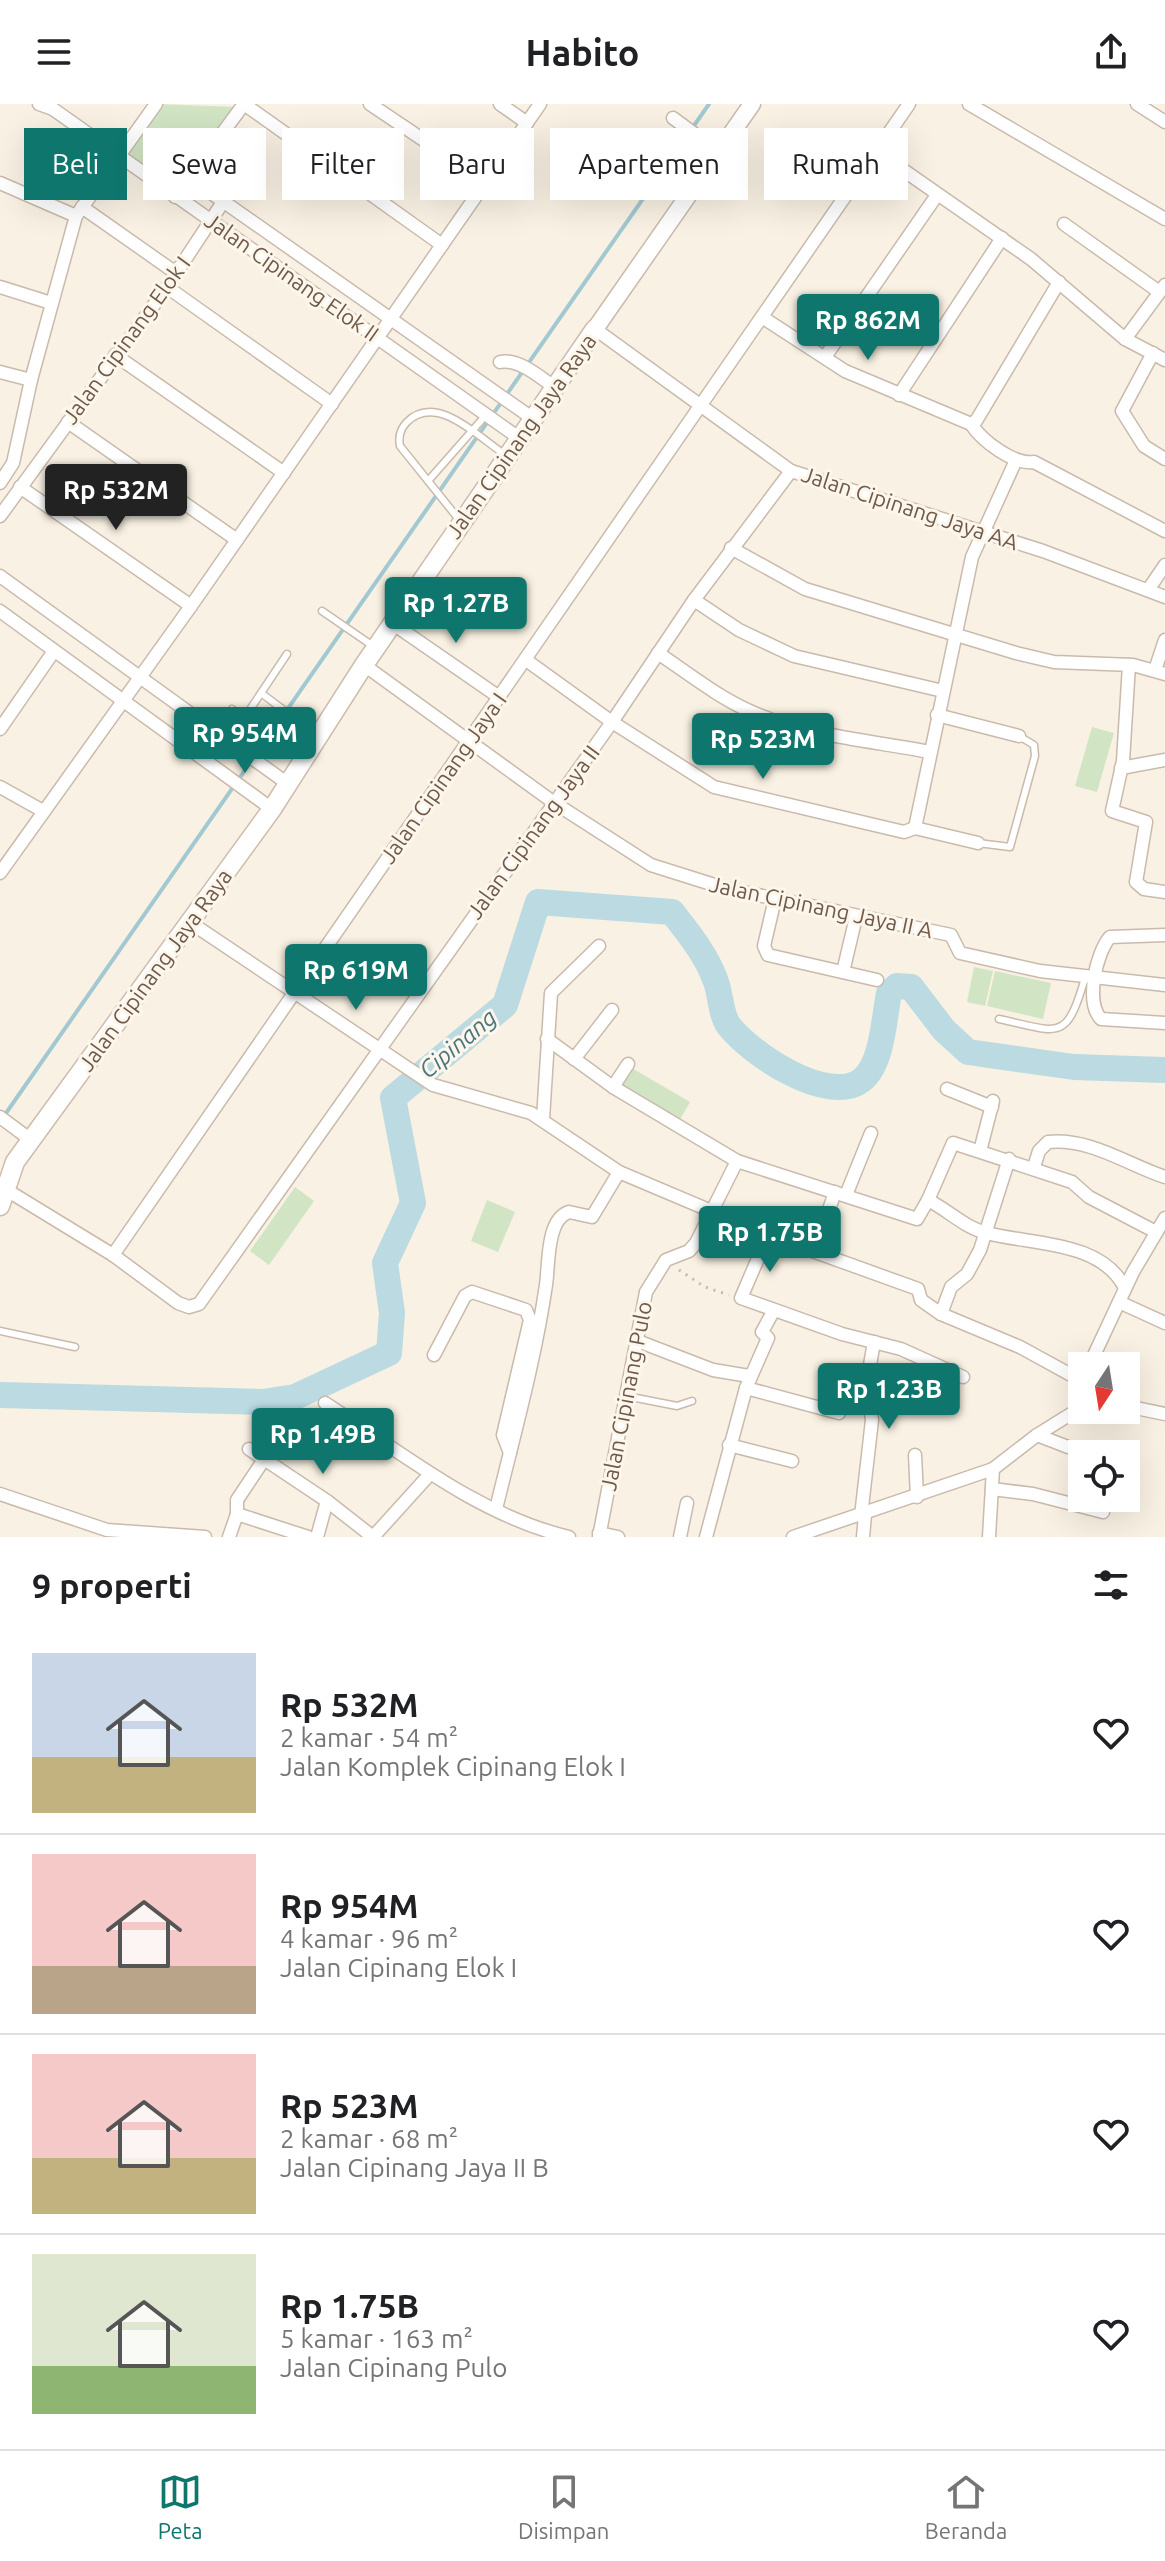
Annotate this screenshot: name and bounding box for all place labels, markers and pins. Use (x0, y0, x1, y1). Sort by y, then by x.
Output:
pin: Rp 862M (794, 294, 942, 362)
pin: Rp 532M (42, 464, 190, 532)
pin: Rp 1.27B (373, 577, 539, 645)
pin: Rp 954M (171, 707, 319, 775)
pin: Rp 523M (689, 713, 837, 781)
pin: Rp 619M (282, 944, 430, 1012)
pin: Rp 1.75B (687, 1206, 853, 1274)
pin: Rp 1.23B (806, 1363, 972, 1431)
pin: Rp 1.49B (240, 1408, 406, 1476)

